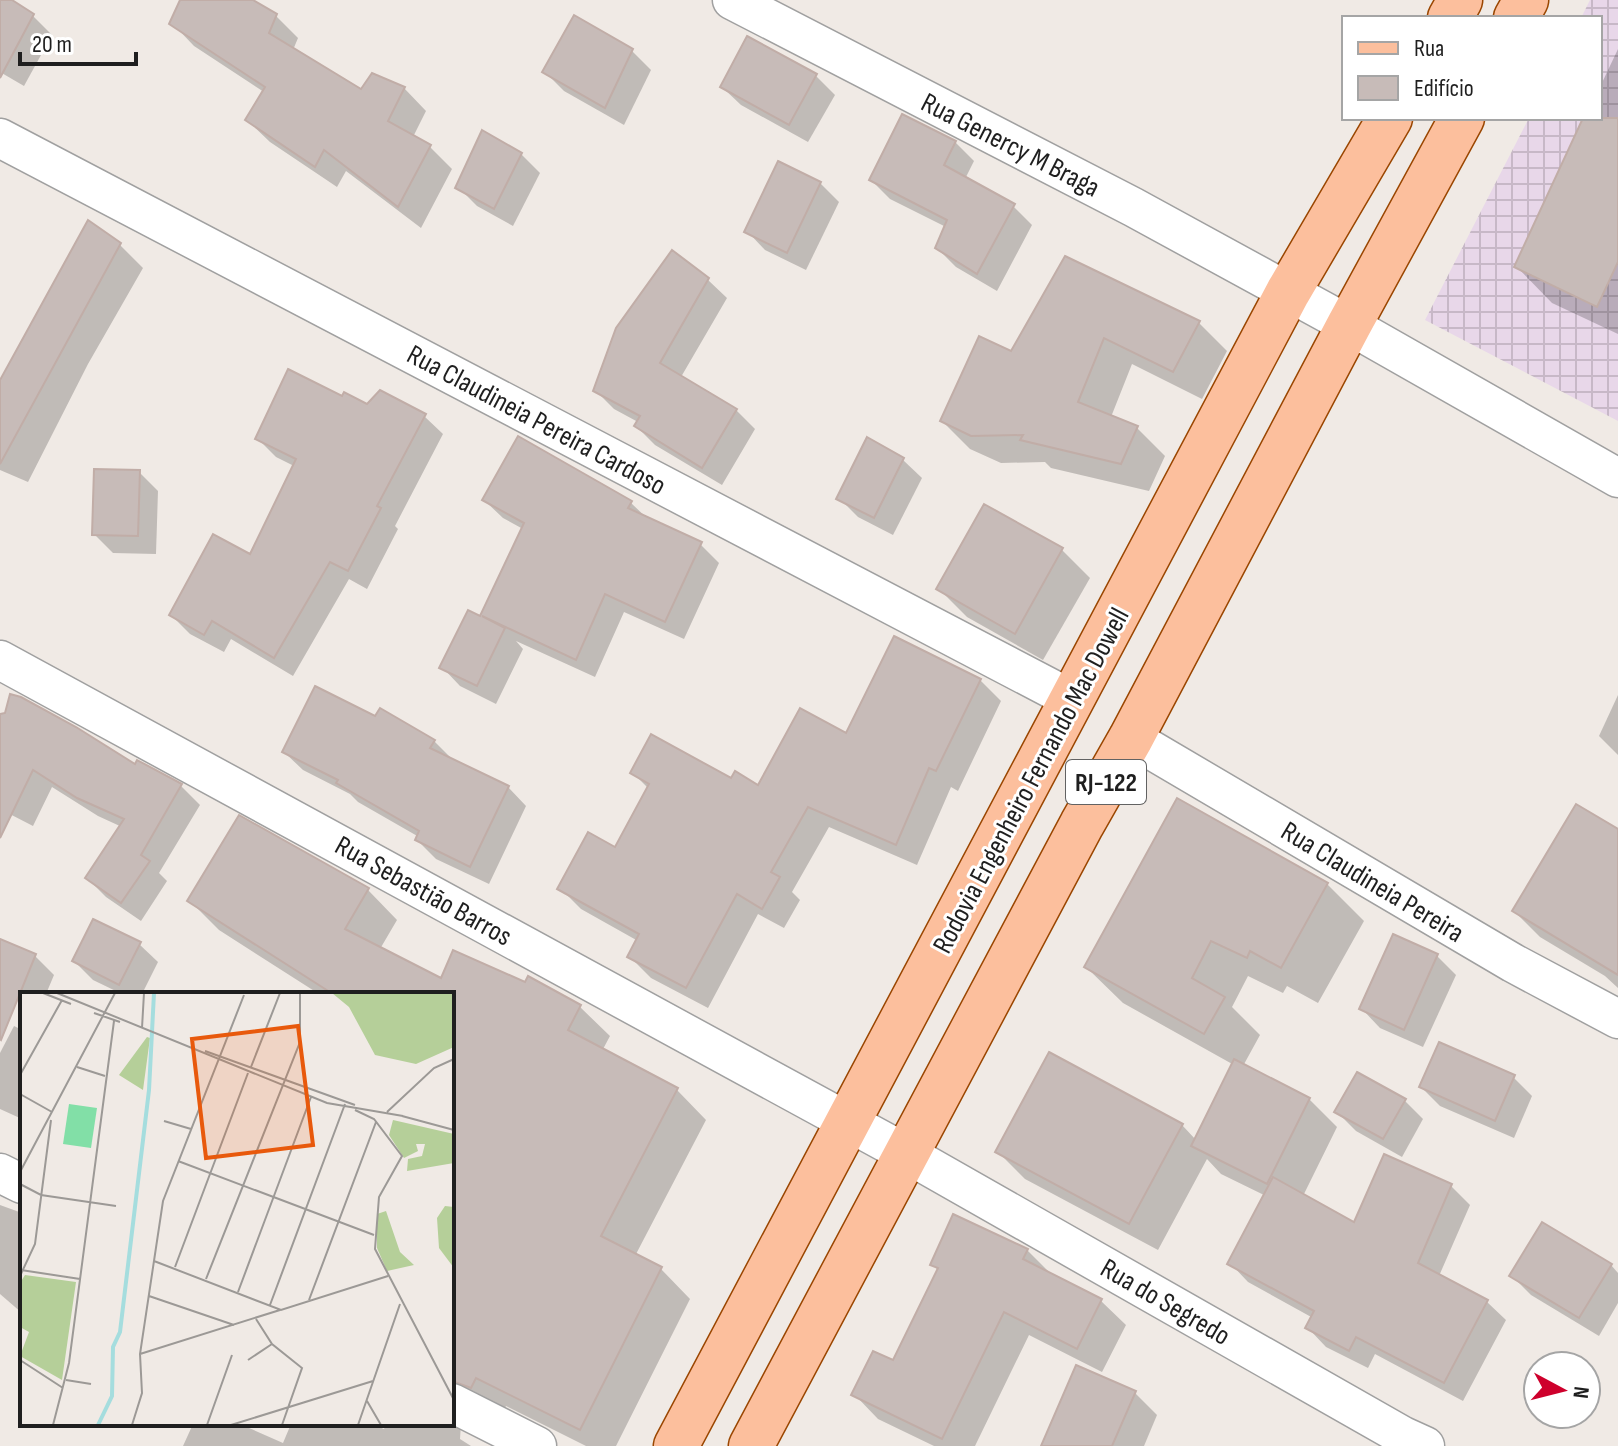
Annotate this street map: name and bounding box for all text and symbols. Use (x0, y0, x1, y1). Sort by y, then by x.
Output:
scale bar (20, 16, 136, 66)
legend (1342, 16, 1602, 120)
text: 20 m (32, 30, 72, 59)
text: Rua (1414, 34, 1444, 63)
text: Edifício (1414, 74, 1474, 103)
street label: Rua Genercy M Braga (916, 86, 1105, 204)
street label: Rua Claudineia Pereira Cardoso (401, 338, 671, 503)
street label: Rodovia Engenheiro Fernando Mac Dowell (926, 602, 1137, 959)
road number: RJ-122 (1066, 760, 1146, 804)
street label: Rua Claudineia Pereira (1275, 815, 1470, 950)
street label: Rua Sebastião Barros (329, 829, 517, 953)
inset map (20, 992, 454, 1426)
street label: Rua do Segredo (1095, 1252, 1236, 1353)
north arrow (1522, 1350, 1602, 1430)
text: N (1566, 1385, 1594, 1400)

